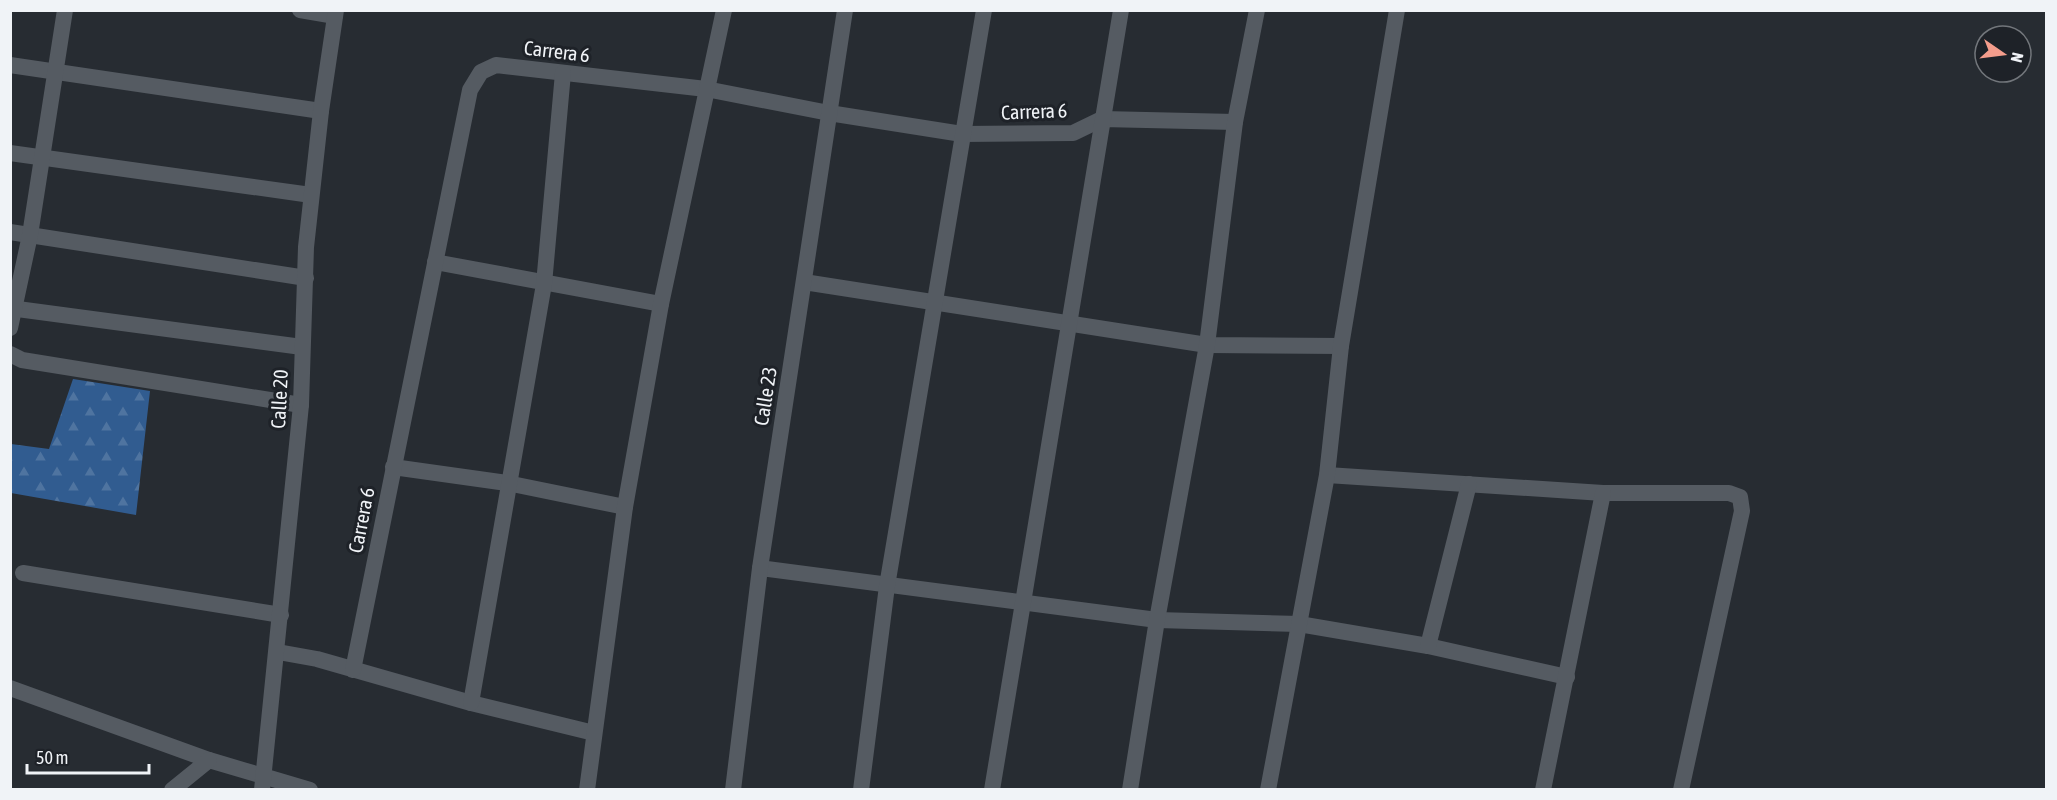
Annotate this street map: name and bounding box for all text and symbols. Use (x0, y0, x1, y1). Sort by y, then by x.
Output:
north arrow (1973, 24, 2033, 84)
street label: Carrera 6 (523, 36, 591, 66)
text: N (2008, 51, 2027, 64)
street label: Carrera 6 (1001, 98, 1067, 124)
street label: Calle 23 (749, 365, 781, 427)
street label: Calle 20 (266, 369, 292, 429)
street label: Carrera 6 (343, 485, 379, 555)
scale bar (27, 737, 148, 775)
text: 50 m (36, 747, 68, 768)

